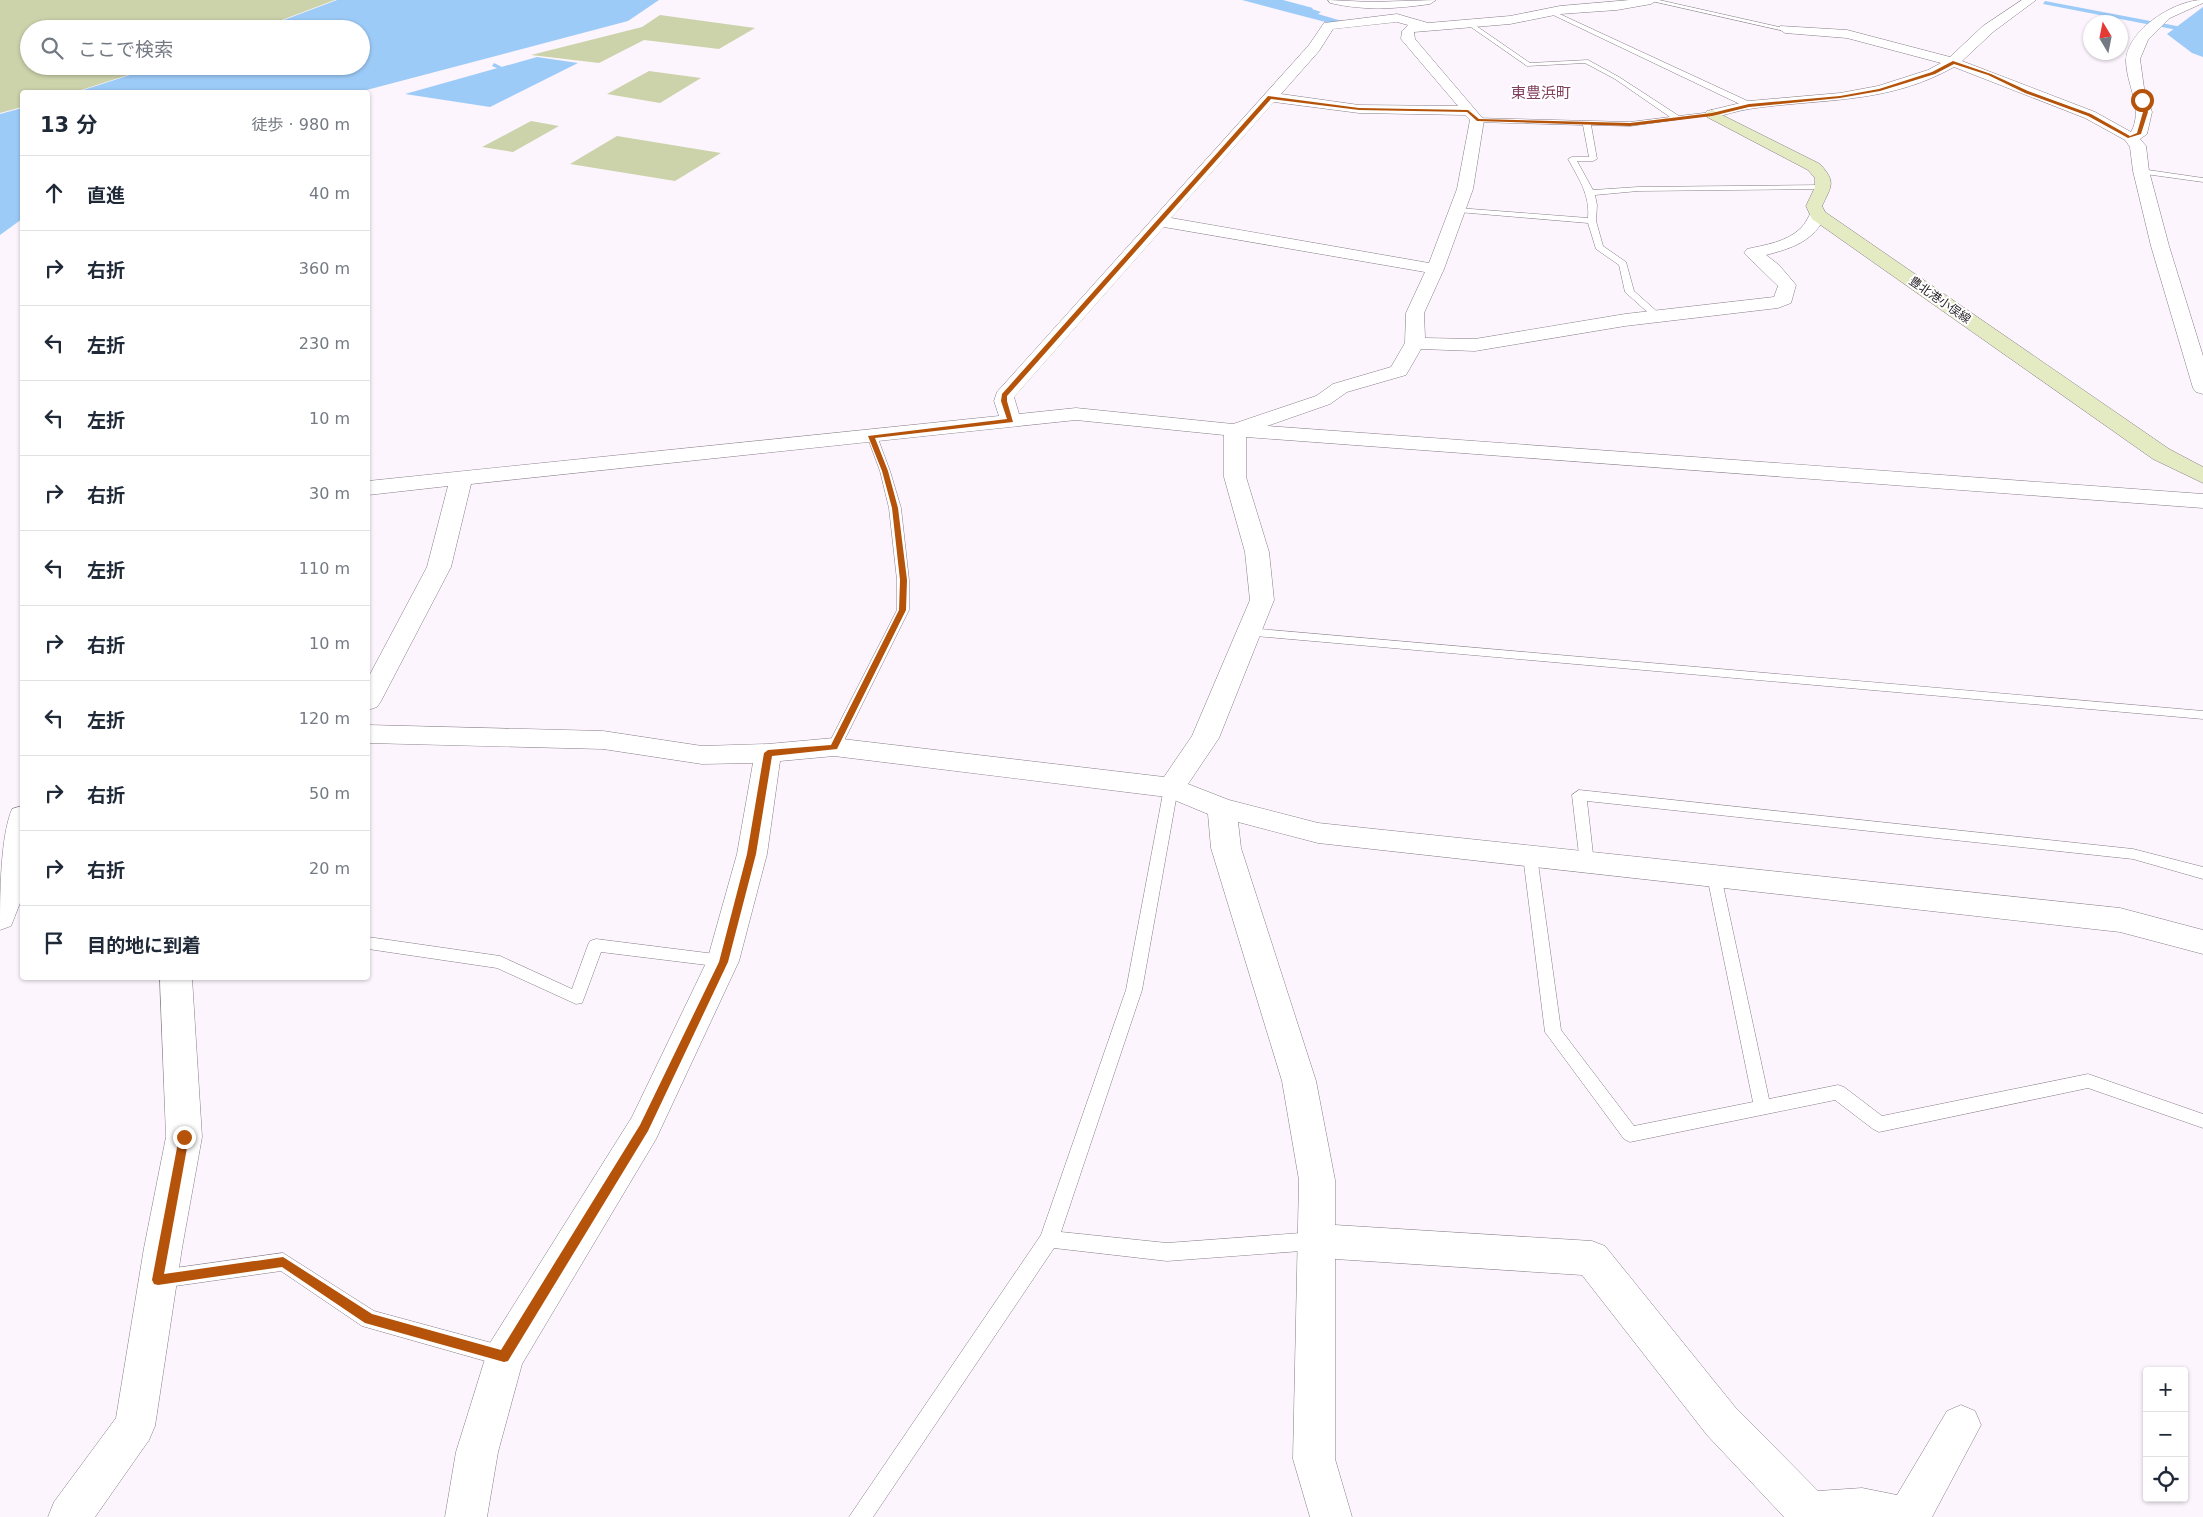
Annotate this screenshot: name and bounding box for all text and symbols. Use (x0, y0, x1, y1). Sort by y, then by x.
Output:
north arrow (2083, 15, 2128, 60)
search box (20, 20, 370, 75)
icon: search (38, 34, 66, 62)
text: ここで検索 (78, 38, 173, 60)
district label: 東豊浜町 (1511, 84, 1571, 102)
route start (2131, 89, 2154, 112)
text: 13 分 (40, 113, 98, 137)
text: 徒歩 · 980 m (252, 115, 350, 134)
icon: ahead (40, 179, 68, 207)
text: 直進 (87, 184, 125, 206)
text: 40 m (309, 184, 350, 203)
icon: right (40, 254, 68, 282)
text: 右折 (87, 259, 125, 281)
text: 360 m (299, 259, 350, 278)
street label: 豊北港小俣線 (1906, 274, 1974, 326)
icon: left (40, 329, 68, 357)
text: 左折 (87, 334, 125, 356)
text: 230 m (299, 334, 350, 353)
icon: left (40, 404, 68, 432)
text: 左折 (87, 409, 125, 431)
text: 10 m (309, 409, 350, 428)
icon: right (40, 479, 68, 507)
text: 右折 (87, 484, 125, 506)
text: 30 m (309, 484, 350, 503)
icon: left (40, 554, 68, 582)
text: 左折 (87, 559, 125, 581)
text: 110 m (299, 559, 350, 578)
icon: right (40, 629, 68, 657)
text: 右折 (87, 634, 125, 656)
text: 10 m (309, 634, 350, 653)
icon: left (40, 704, 68, 732)
text: 左折 (87, 709, 125, 731)
text: 120 m (299, 709, 350, 728)
icon: right (40, 779, 68, 807)
text: 右折 (87, 784, 125, 806)
text: 50 m (309, 784, 350, 803)
icon: right (40, 854, 68, 882)
text: 右折 (87, 859, 125, 881)
text: 20 m (309, 859, 350, 878)
icon: arrive (40, 929, 68, 957)
text: 目的地に到着 (87, 934, 201, 956)
route end (173, 1126, 196, 1149)
map controls (2143, 1367, 2188, 1502)
button: + (2143, 1367, 2188, 1412)
button: − (2143, 1412, 2188, 1457)
button: locate (2143, 1457, 2188, 1502)

